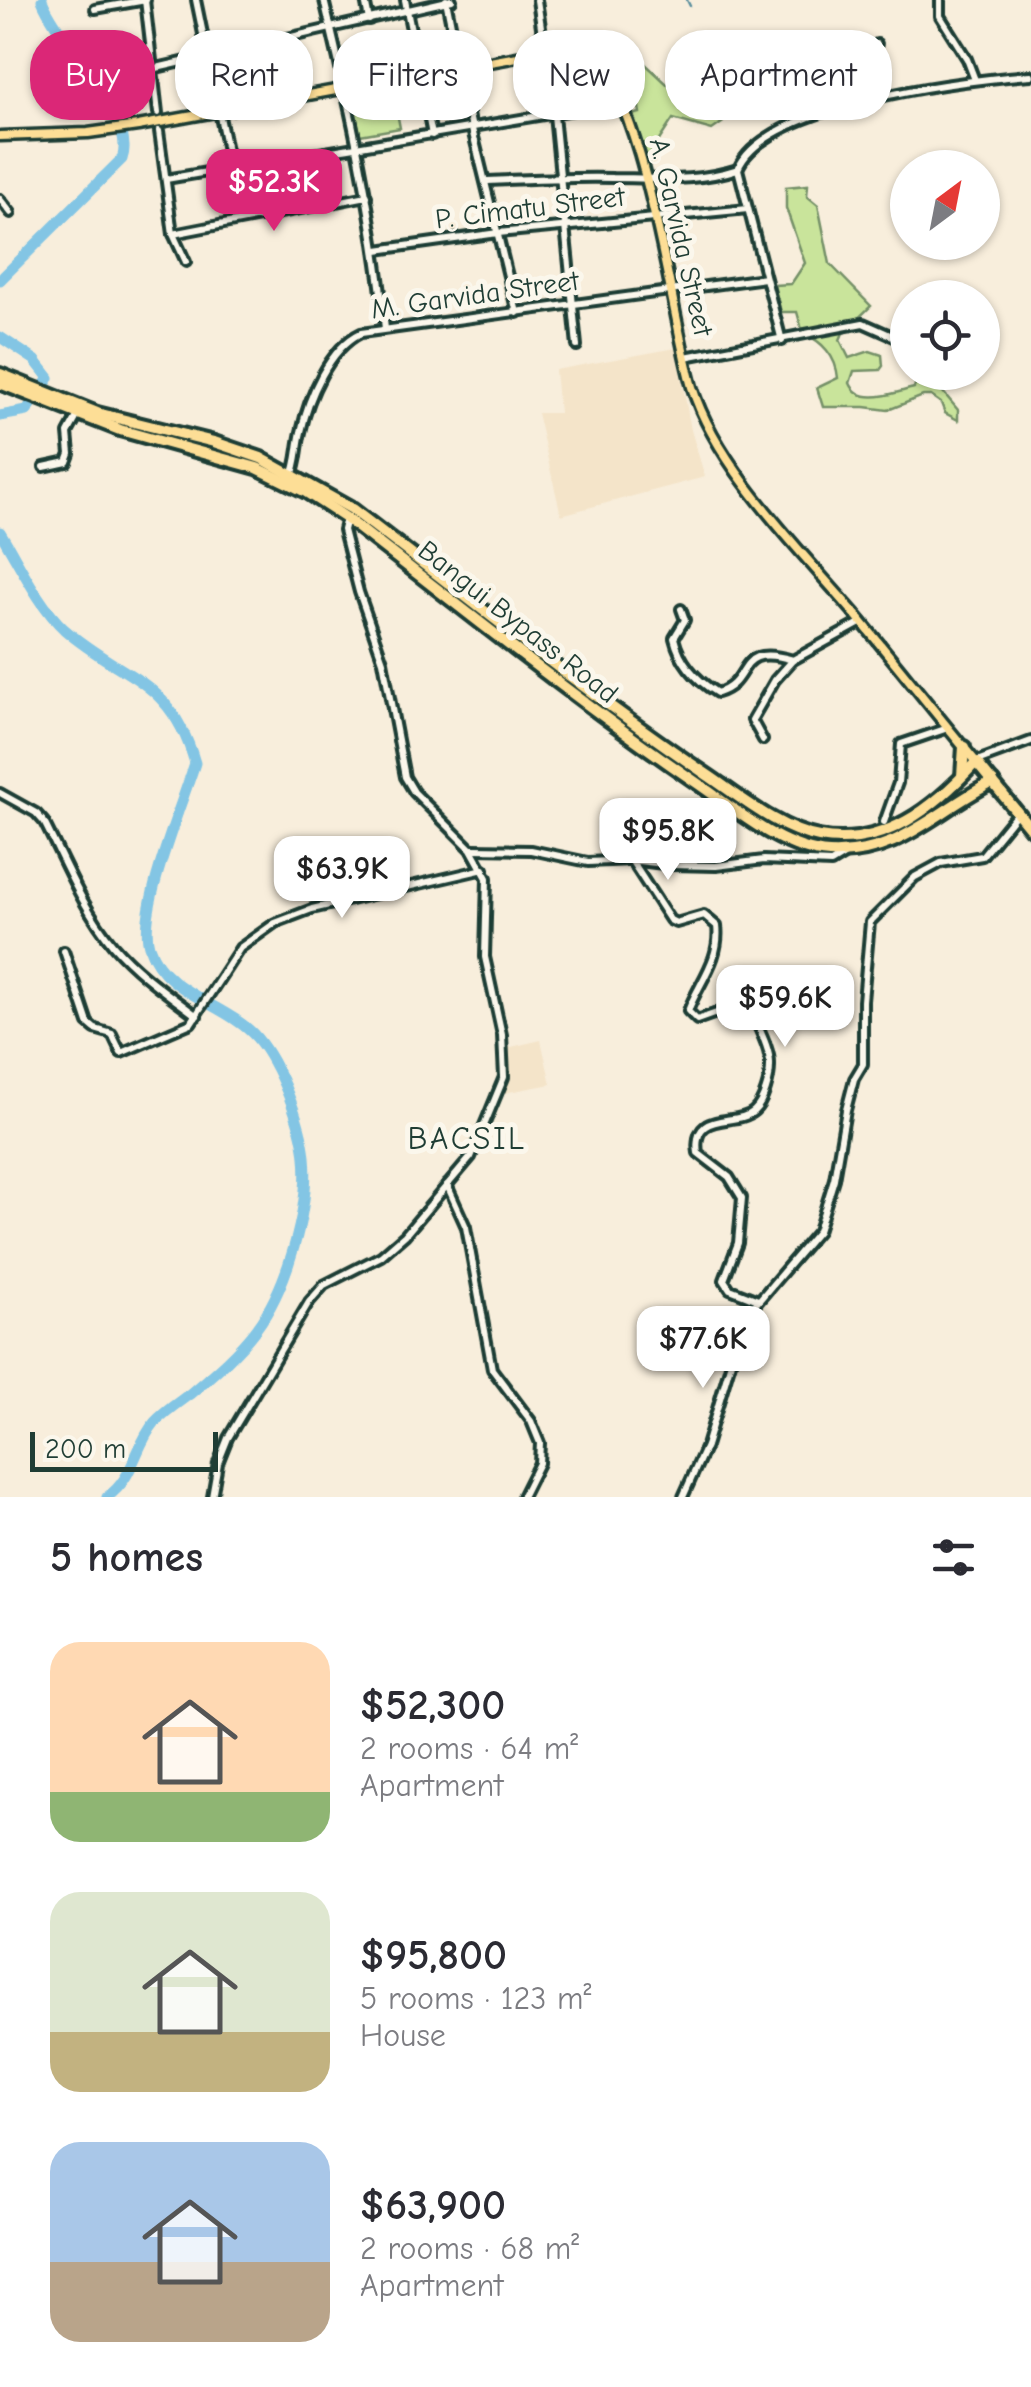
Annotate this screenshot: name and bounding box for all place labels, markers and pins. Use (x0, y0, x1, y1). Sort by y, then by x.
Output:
pin: $52.3K (193, 149, 355, 234)
pin: $95.8K (587, 798, 749, 883)
pin: $63.9K (261, 836, 423, 921)
pin: $59.6K (704, 965, 866, 1050)
pin: $77.6K (622, 1306, 784, 1391)

